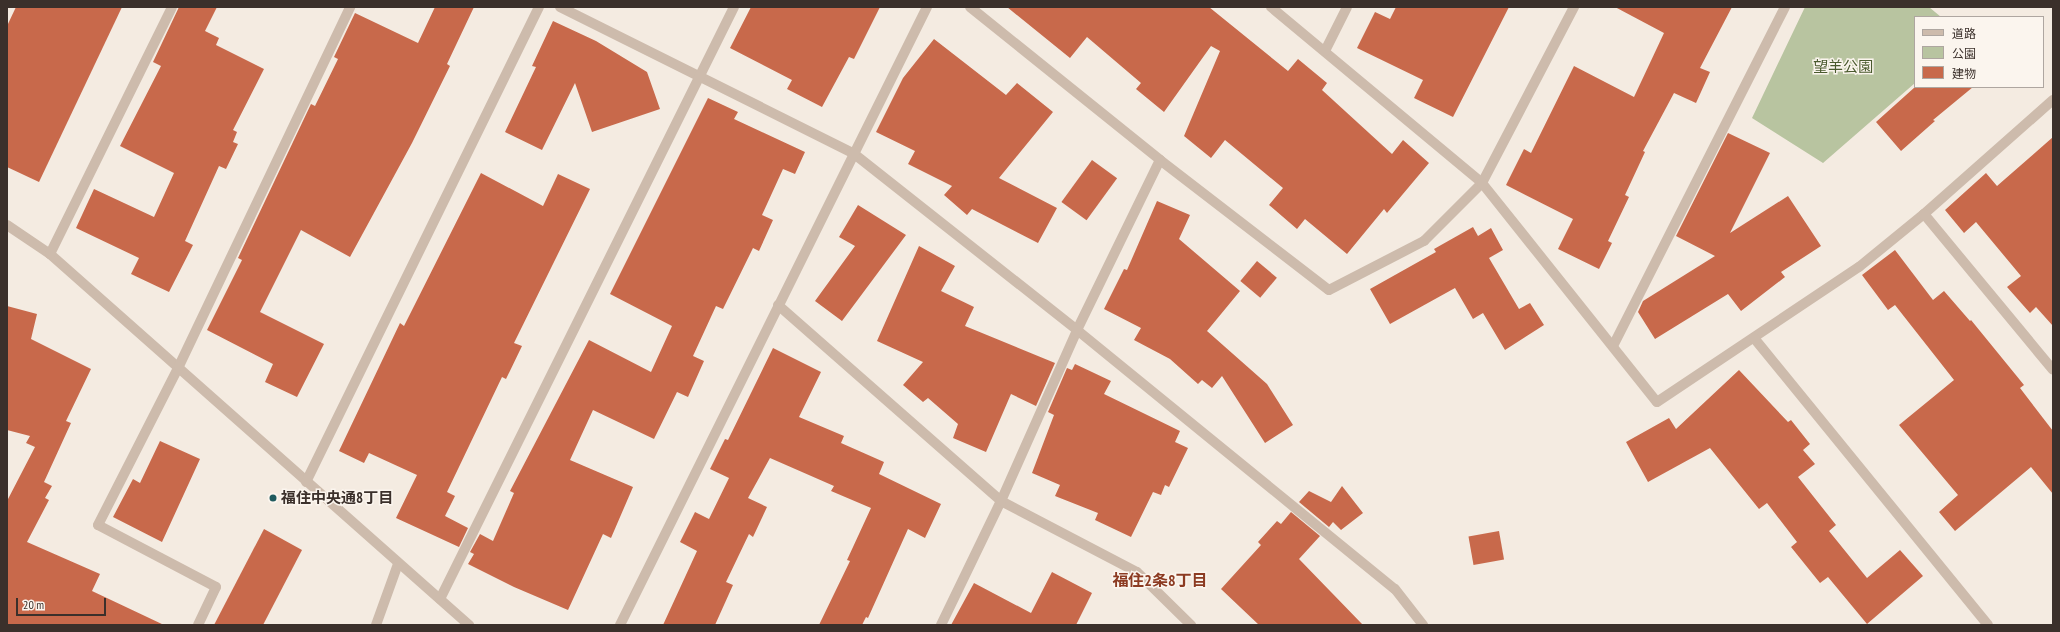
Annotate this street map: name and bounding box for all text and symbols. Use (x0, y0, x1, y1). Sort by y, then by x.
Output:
legend (1914, 16, 2044, 88)
text: 道路 (1952, 26, 1976, 41)
text: 公園 (1952, 46, 1976, 61)
park label: 望羊公園 (1813, 58, 1873, 76)
text: 建物 (1952, 66, 1976, 81)
place label: 福住中央通8丁目 (281, 489, 393, 507)
marker: 福住中央通8丁目 (268, 493, 278, 503)
district label: 福住2条8丁目 (1112, 570, 1208, 590)
scale bar (18, 590, 108, 616)
text: 20 m (23, 597, 44, 612)

